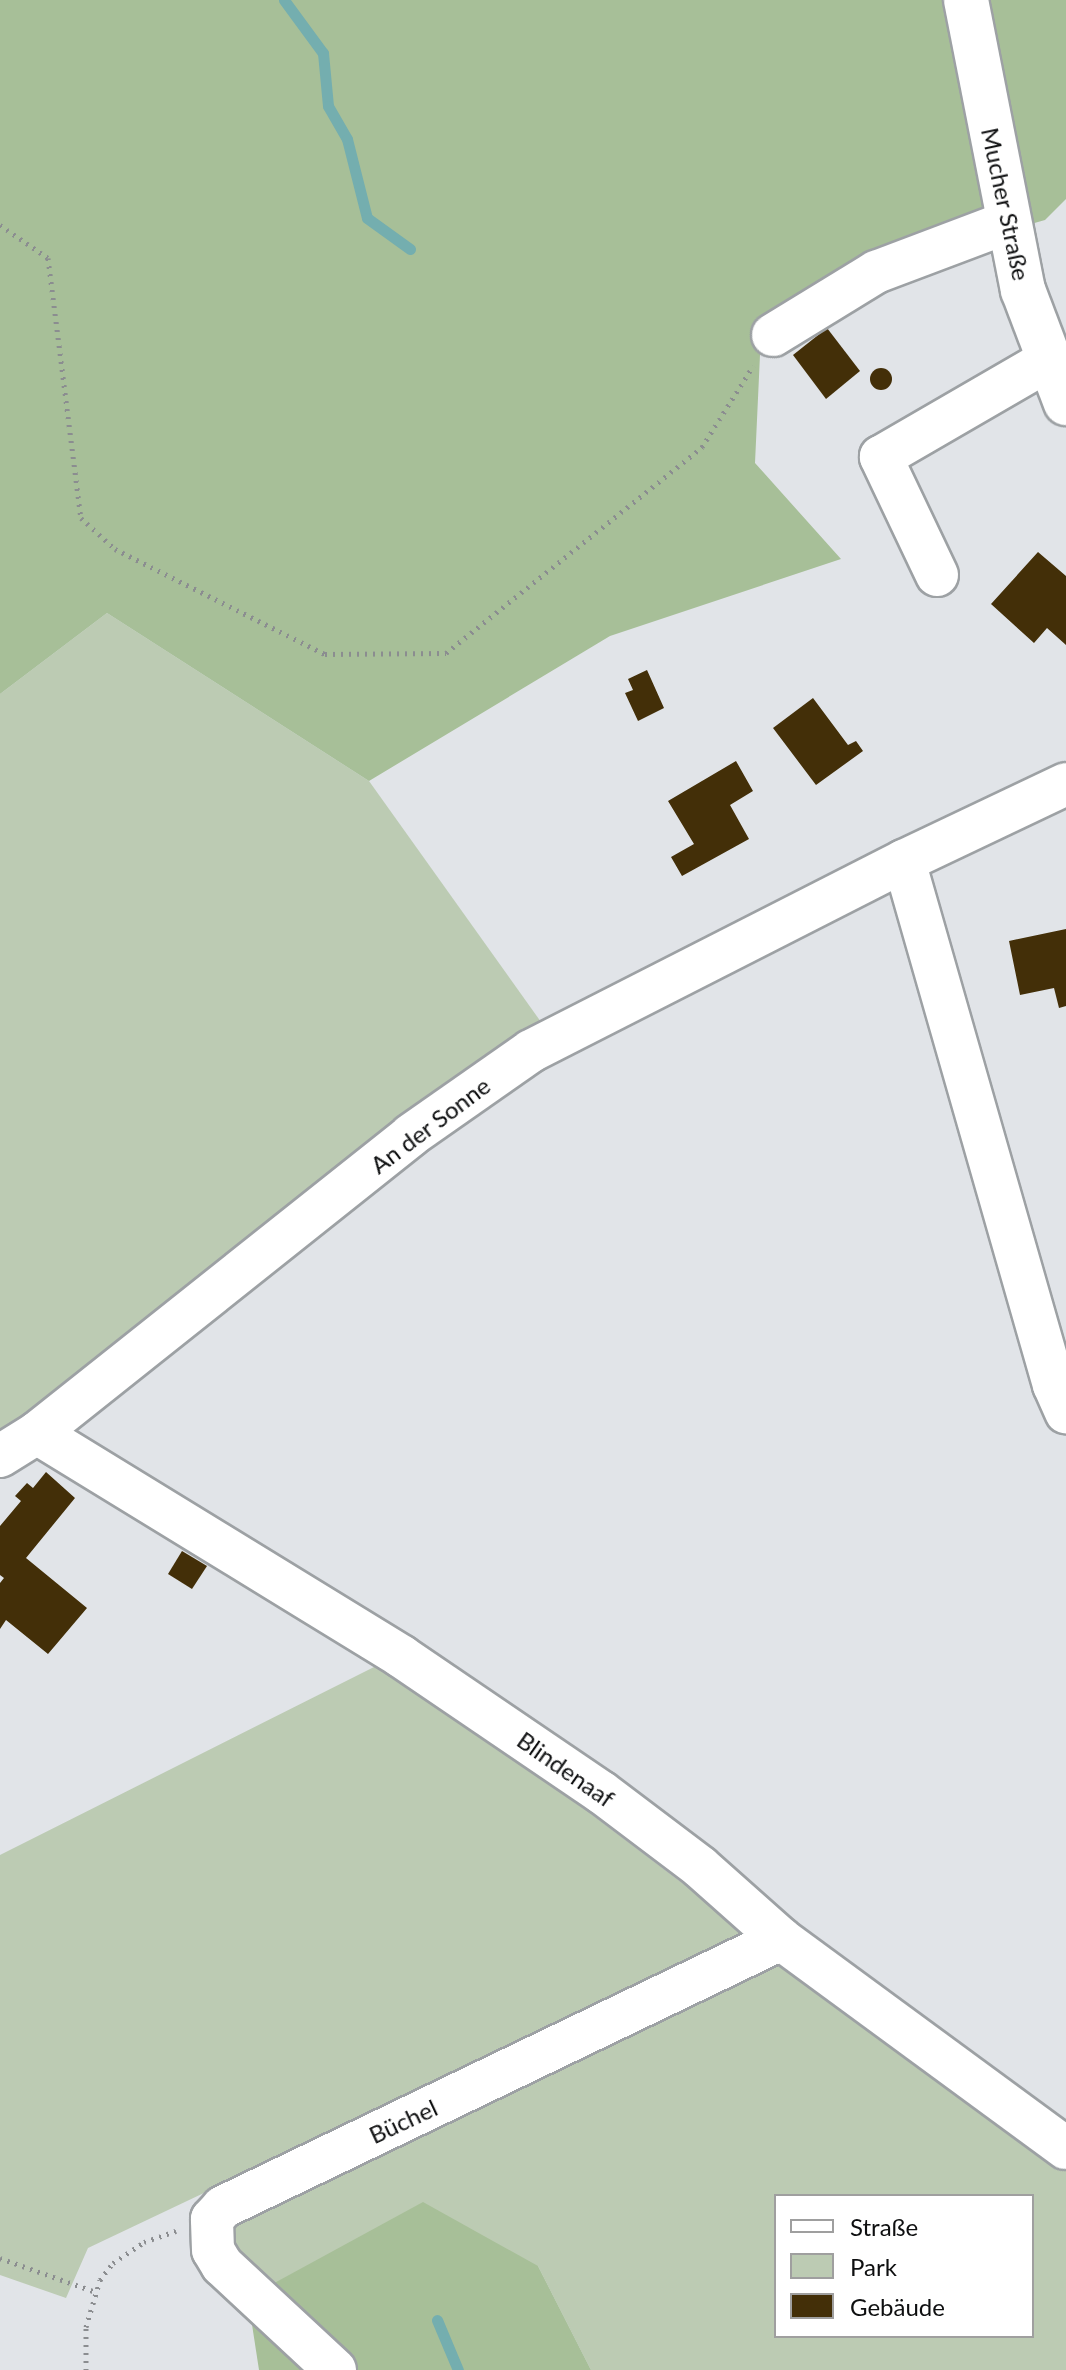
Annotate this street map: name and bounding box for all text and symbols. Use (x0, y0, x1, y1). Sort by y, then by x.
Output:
street label: Mucher Straße (976, 125, 1036, 283)
street label: An der Sonne (364, 1071, 496, 1179)
street label: Blindenaaf (512, 1725, 620, 1813)
street label: Büchel (364, 2093, 442, 2149)
legend (774, 2194, 1034, 2338)
text: Straße (850, 2212, 918, 2241)
text: Park (850, 2252, 897, 2281)
text: Gebäude (850, 2292, 945, 2321)

